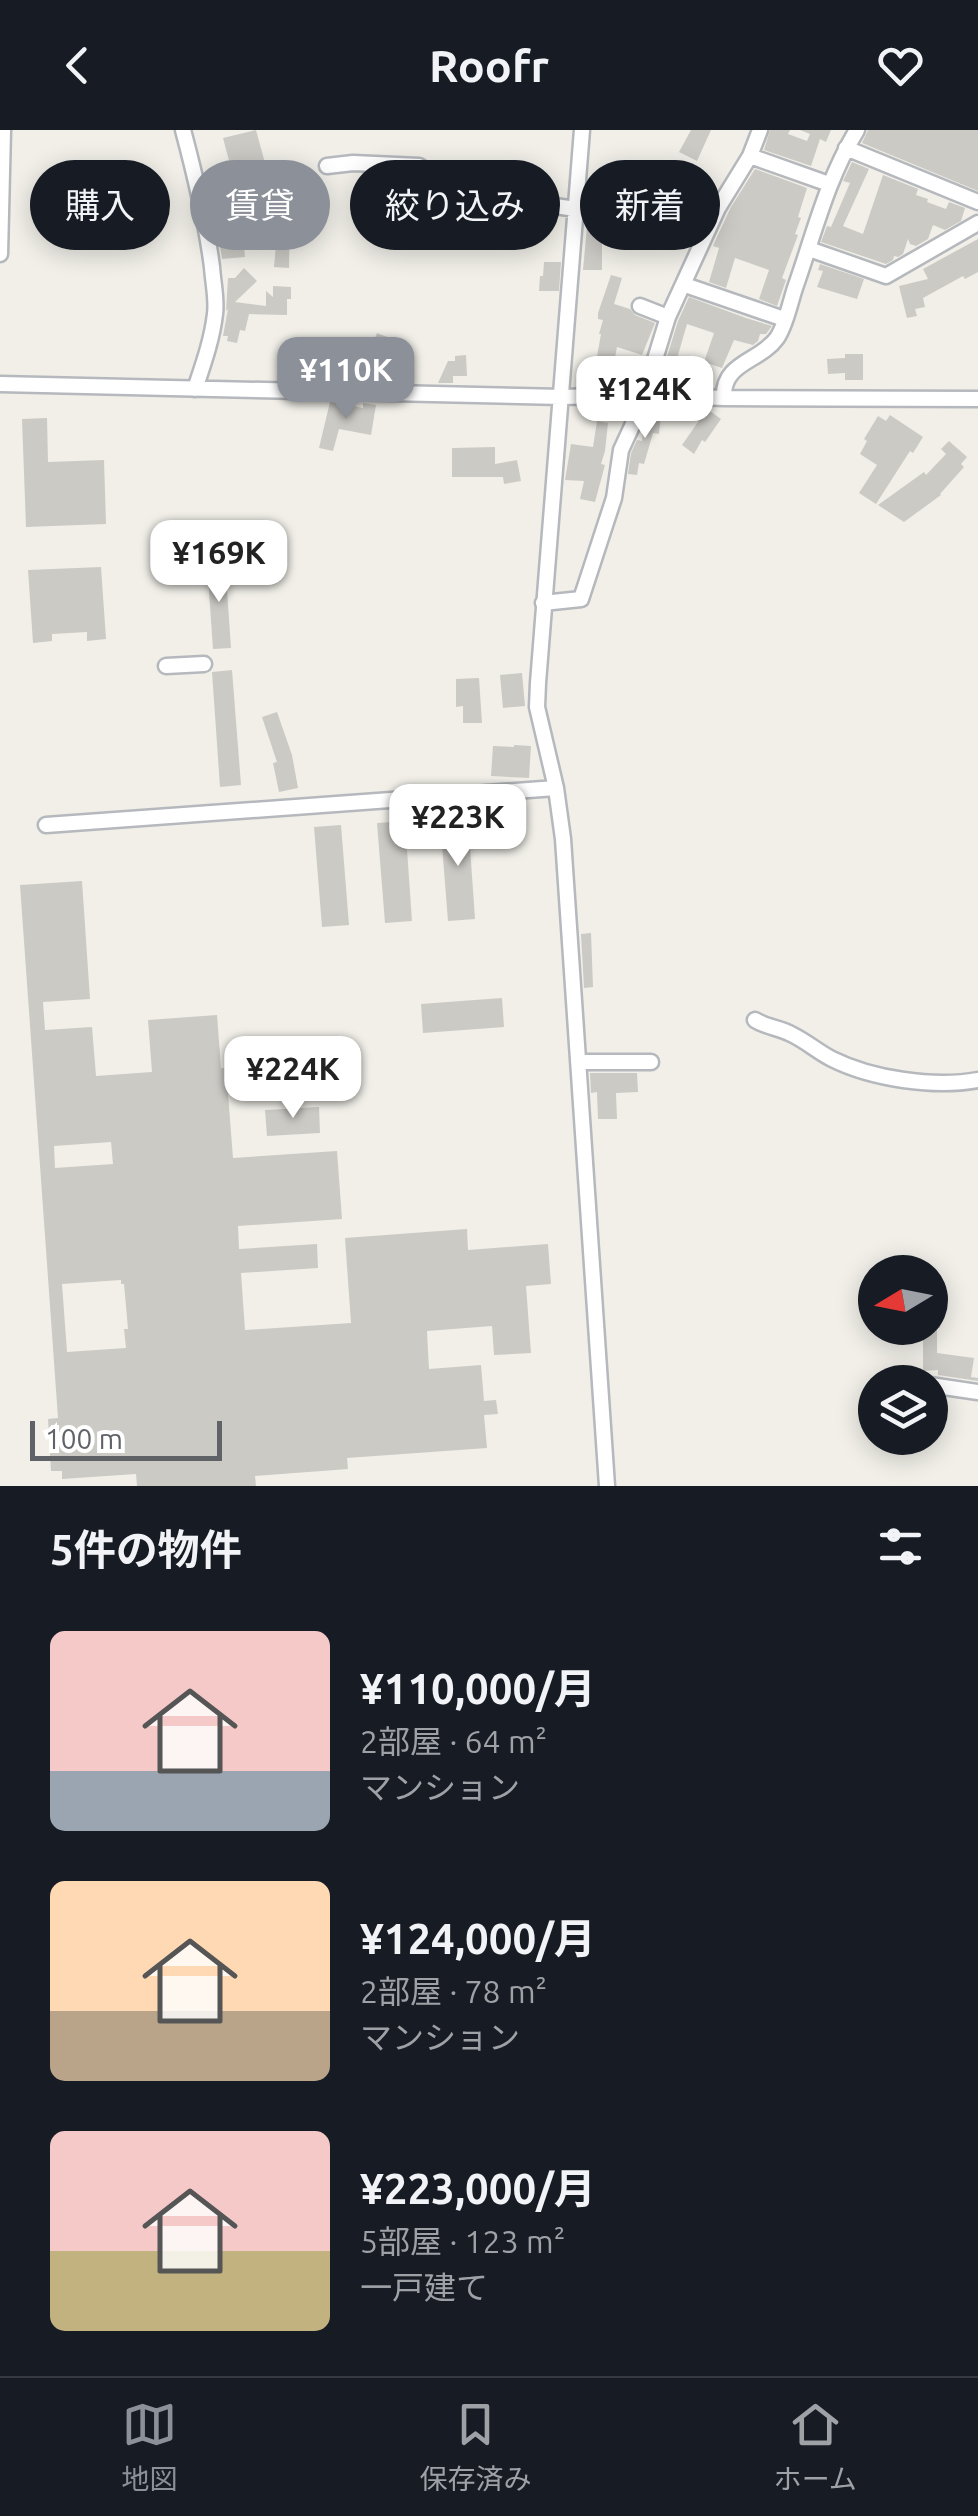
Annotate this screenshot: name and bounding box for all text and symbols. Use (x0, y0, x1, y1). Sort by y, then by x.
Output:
icon: back (50, 38, 105, 93)
icon: heart (873, 38, 928, 93)
text: Roofr (429, 40, 549, 91)
chip: 購入 (30, 160, 170, 250)
chip: 賃貸 (190, 160, 330, 250)
chip: 絞り込み (350, 160, 560, 250)
chip: 新着 (580, 160, 720, 250)
pin: ¥110K (276, 337, 416, 422)
text: ¥110K (299, 351, 393, 387)
pin: ¥124K (575, 356, 715, 441)
text: ¥124K (598, 370, 692, 406)
pin: ¥169K (149, 520, 289, 605)
text: ¥169K (172, 534, 266, 570)
pin: ¥223K (388, 784, 528, 869)
text: ¥223K (411, 798, 505, 834)
pin: ¥224K (223, 1036, 363, 1121)
text: ¥224K (246, 1050, 340, 1086)
north arrow (858, 1255, 948, 1345)
map controls (858, 1255, 948, 1455)
button: layers (858, 1365, 948, 1455)
scale bar (30, 1416, 222, 1460)
text: 100 m (45, 1423, 123, 1454)
icon: filters (873, 1519, 928, 1574)
text: 5件の物件 (50, 1526, 242, 1573)
text: ¥110,000/月 (360, 1665, 596, 1712)
icon: home (130, 1671, 250, 1791)
text: 2部屋 · 64 m² (360, 1723, 547, 1759)
text: マンション (360, 1769, 520, 1805)
text: ¥124,000/月 (360, 1915, 596, 1962)
icon: home (130, 1921, 250, 2041)
text: 2部屋 · 78 m² (360, 1973, 547, 2009)
text: マンション (360, 2019, 520, 2055)
text: ¥223,000/月 (360, 2165, 596, 2212)
icon: home (130, 2171, 250, 2291)
text: 5部屋 · 123 m² (360, 2223, 565, 2259)
text: 一戸建て (360, 2269, 488, 2305)
tab: 地図 (121, 2397, 177, 2497)
tab: 保存済み (419, 2397, 531, 2497)
tab: ホーム (774, 2397, 857, 2497)

